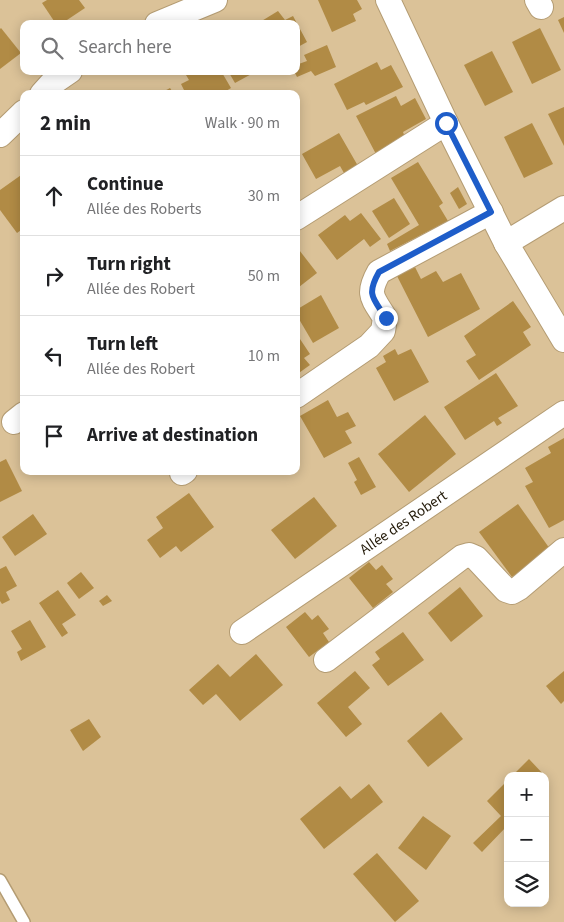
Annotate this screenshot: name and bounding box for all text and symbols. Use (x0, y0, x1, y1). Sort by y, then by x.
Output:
search box (20, 20, 300, 75)
icon: search (38, 34, 66, 62)
text: Search here (78, 34, 172, 61)
text: 2 min (40, 108, 91, 138)
text: Walk · 90 m (205, 112, 280, 134)
route start (435, 112, 458, 135)
text: Continue (87, 171, 164, 198)
icon: ahead (40, 182, 68, 210)
text: 30 m (248, 185, 280, 207)
text: Allée des Roberts (87, 198, 202, 220)
text: Turn right (87, 251, 171, 278)
icon: right (40, 262, 68, 290)
text: 50 m (248, 265, 280, 287)
text: Allée des Robert (87, 278, 195, 300)
route end (375, 307, 398, 330)
text: Turn left (87, 331, 158, 358)
icon: left (40, 342, 68, 370)
text: 10 m (248, 345, 280, 367)
text: Allée des Robert (87, 358, 195, 380)
icon: arrive (40, 422, 68, 450)
text: Arrive at destination (87, 422, 258, 449)
street label: Allée des Robert (355, 485, 451, 560)
map controls (504, 772, 549, 907)
button: + (504, 772, 549, 817)
button: − (504, 817, 549, 862)
button: layers (504, 862, 549, 907)

